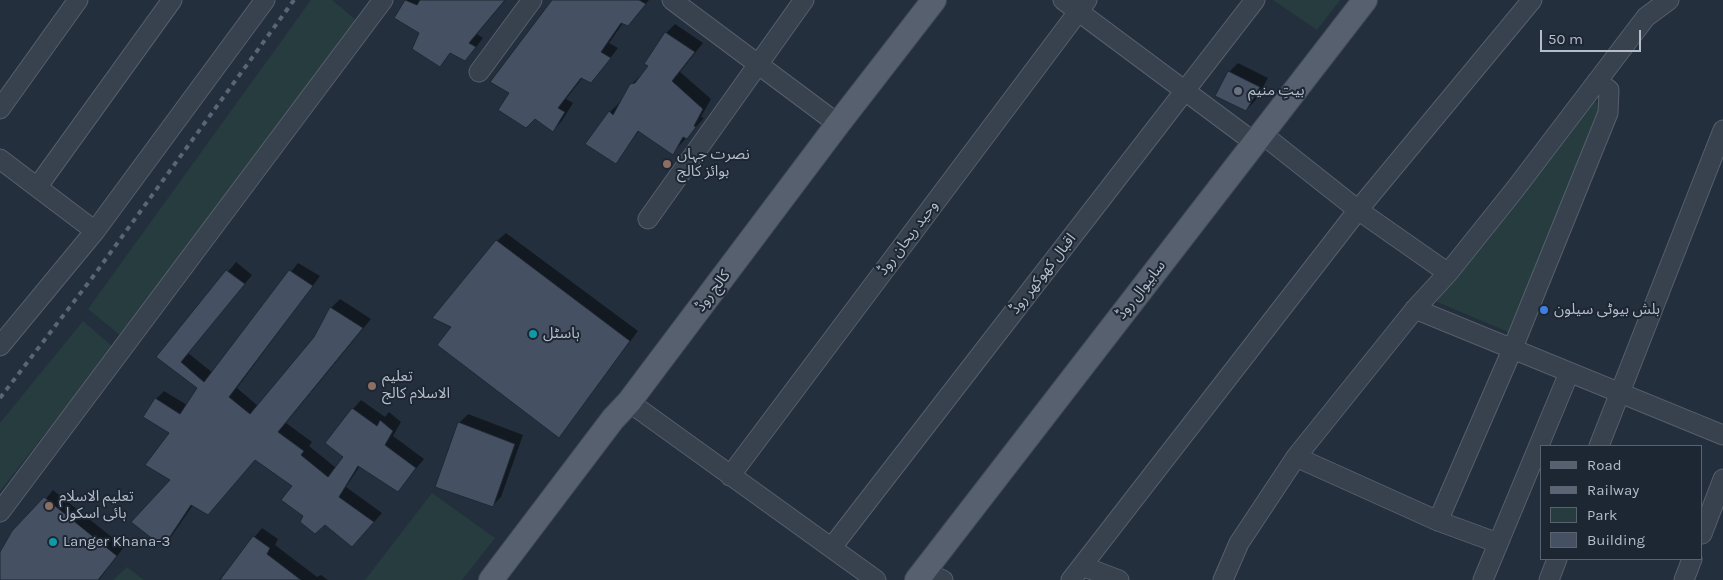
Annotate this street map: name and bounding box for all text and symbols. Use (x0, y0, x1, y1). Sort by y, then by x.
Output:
scale bar (1543, 20, 1644, 52)
text: 50 m (1548, 30, 1583, 48)
place label: بیتِ منیم (1248, 82, 1305, 100)
marker: بیتِ منیم (1232, 85, 1244, 97)
place label: نصرت جہاں بوائز کالج (677, 146, 750, 181)
marker: نصرت جہاں بوائز کالج (661, 158, 673, 170)
street label: وحید ریحان روڈ (874, 197, 942, 279)
street label: اقبال کھوکھر روڈ (1006, 230, 1080, 318)
street label: ساہیوال روڈ (1112, 257, 1170, 323)
street label: کالج روڈ (692, 267, 734, 315)
place label: بلش بیوٹی سیلون (1554, 301, 1660, 319)
marker: بلش بیوٹی سیلون (1538, 304, 1550, 316)
place label: ہاسٹل (543, 325, 580, 343)
marker: ہاسٹل (527, 328, 539, 340)
place label: تعلیم الاسلام کالج (382, 368, 450, 403)
marker: تعلیم الاسلام کالج (366, 380, 378, 392)
legend (1540, 445, 1703, 560)
text: Road (1587, 456, 1622, 474)
text: Railway (1587, 481, 1639, 499)
place label: تعلیم الاسلام ہائی اسکول (59, 488, 134, 523)
marker: تعلیم الاسلام ہائی اسکول (43, 500, 55, 512)
text: Park (1587, 506, 1617, 524)
text: Building (1587, 531, 1645, 549)
place label: Langer Khana-3 (63, 533, 170, 551)
marker: Langer Khana-3 (47, 536, 59, 548)

